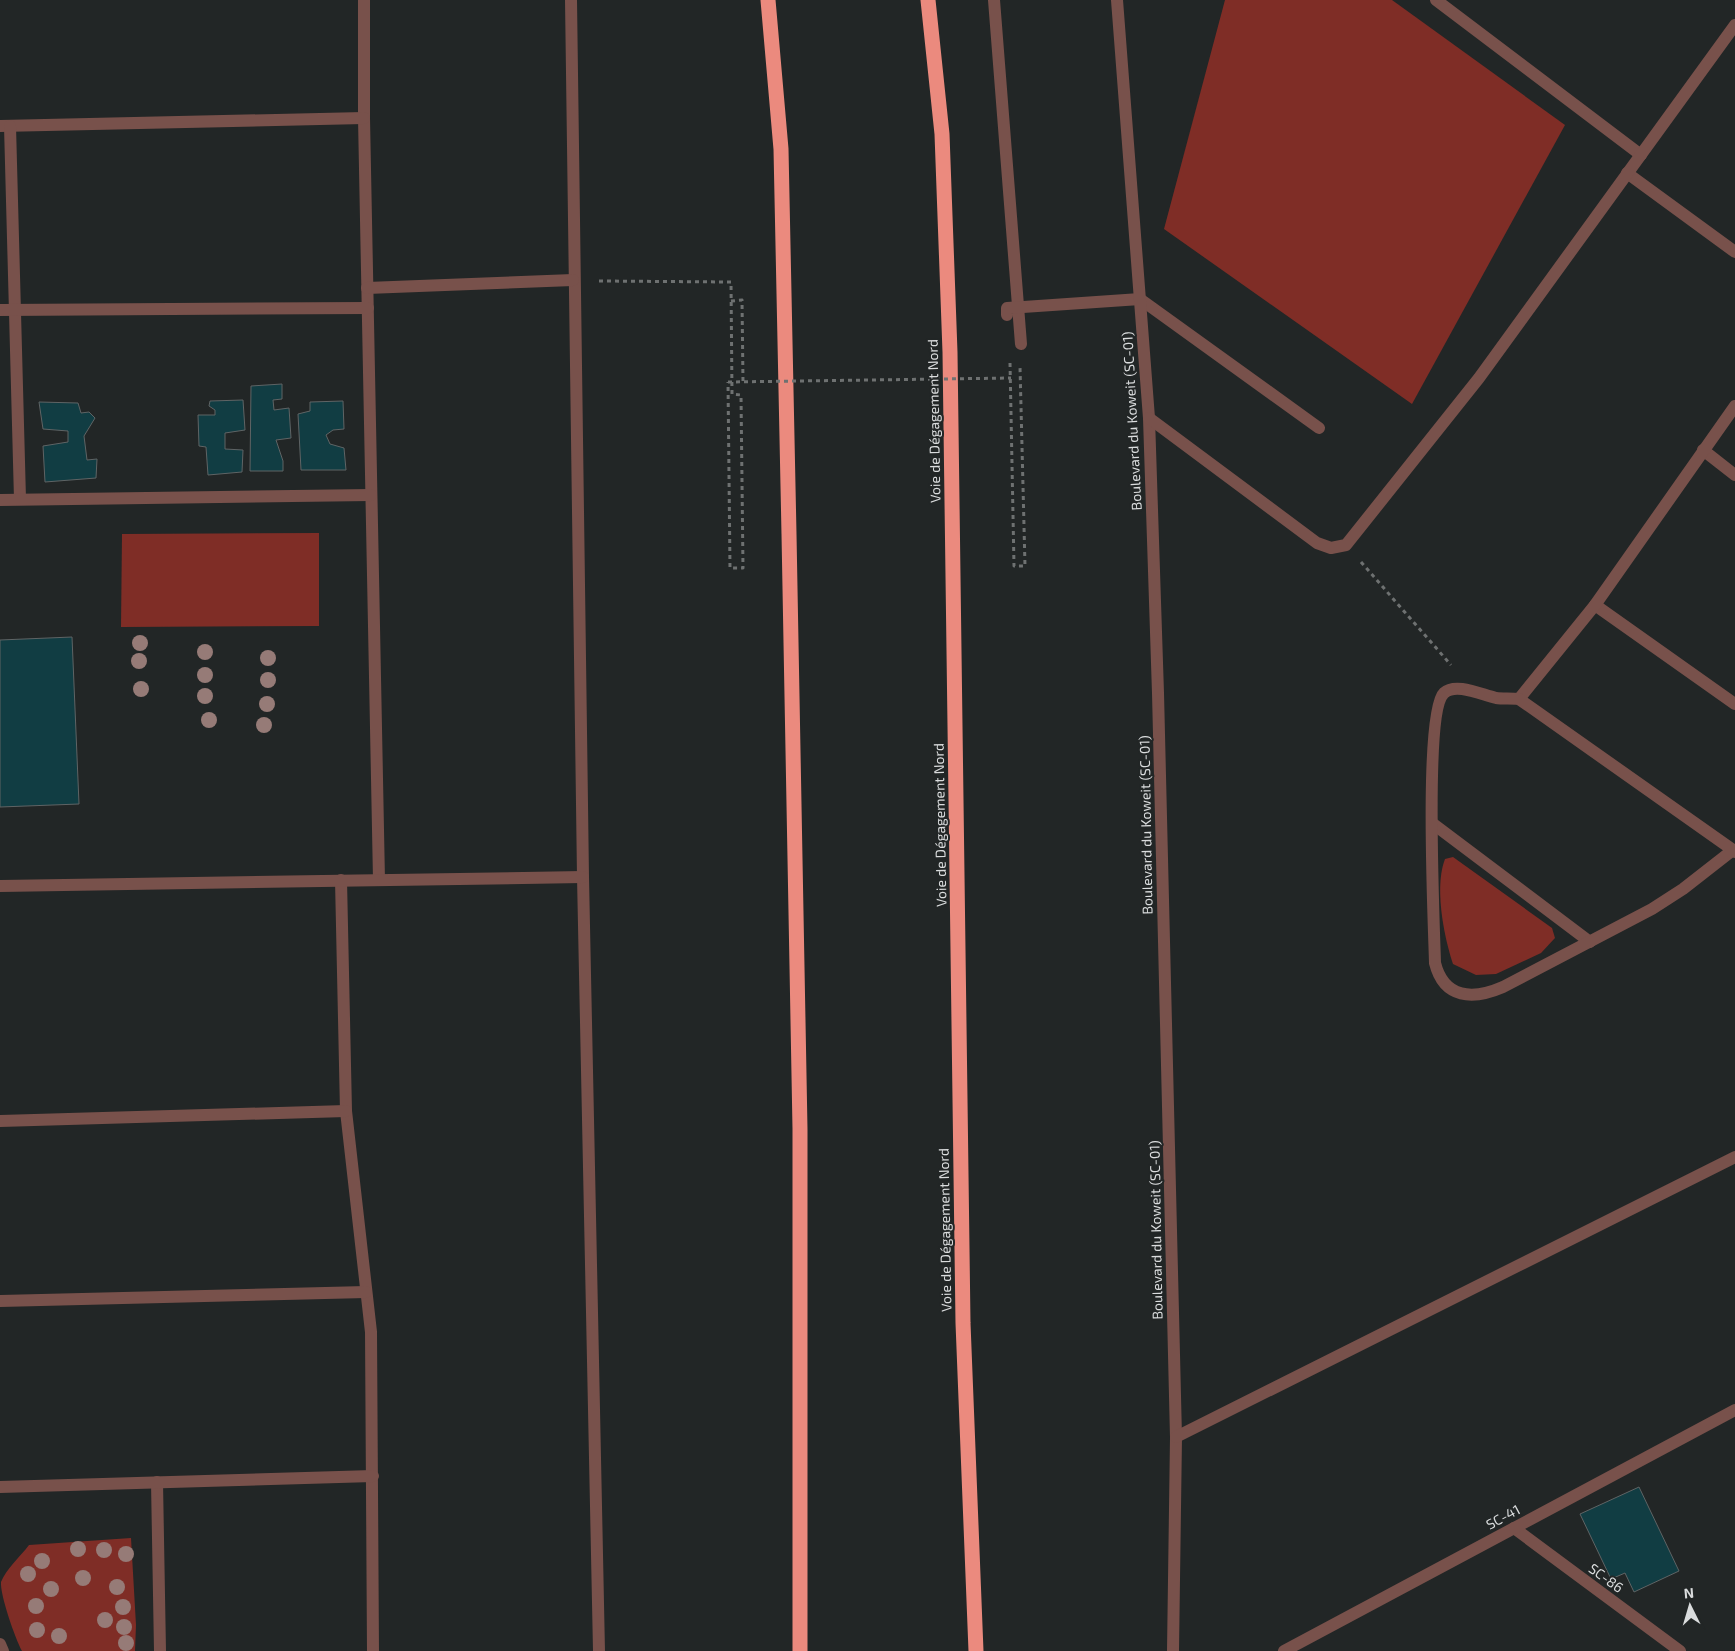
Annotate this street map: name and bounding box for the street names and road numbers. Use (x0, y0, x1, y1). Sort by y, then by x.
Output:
street label: Boulevard du Koweit (SC-01) (1118, 331, 1145, 511)
street label: Voie de Dégagement Nord (924, 339, 943, 503)
street label: Boulevard du Koweit (SC-01) (1135, 735, 1156, 915)
street label: Voie de Dégagement Nord (930, 743, 949, 907)
street label: Boulevard du Koweit (SC-01) (1145, 1140, 1166, 1320)
street label: Voie de Dégagement Nord (935, 1148, 954, 1312)
street label: SC-41 (1483, 1501, 1523, 1533)
street label: SC-86 (1586, 1559, 1627, 1596)

